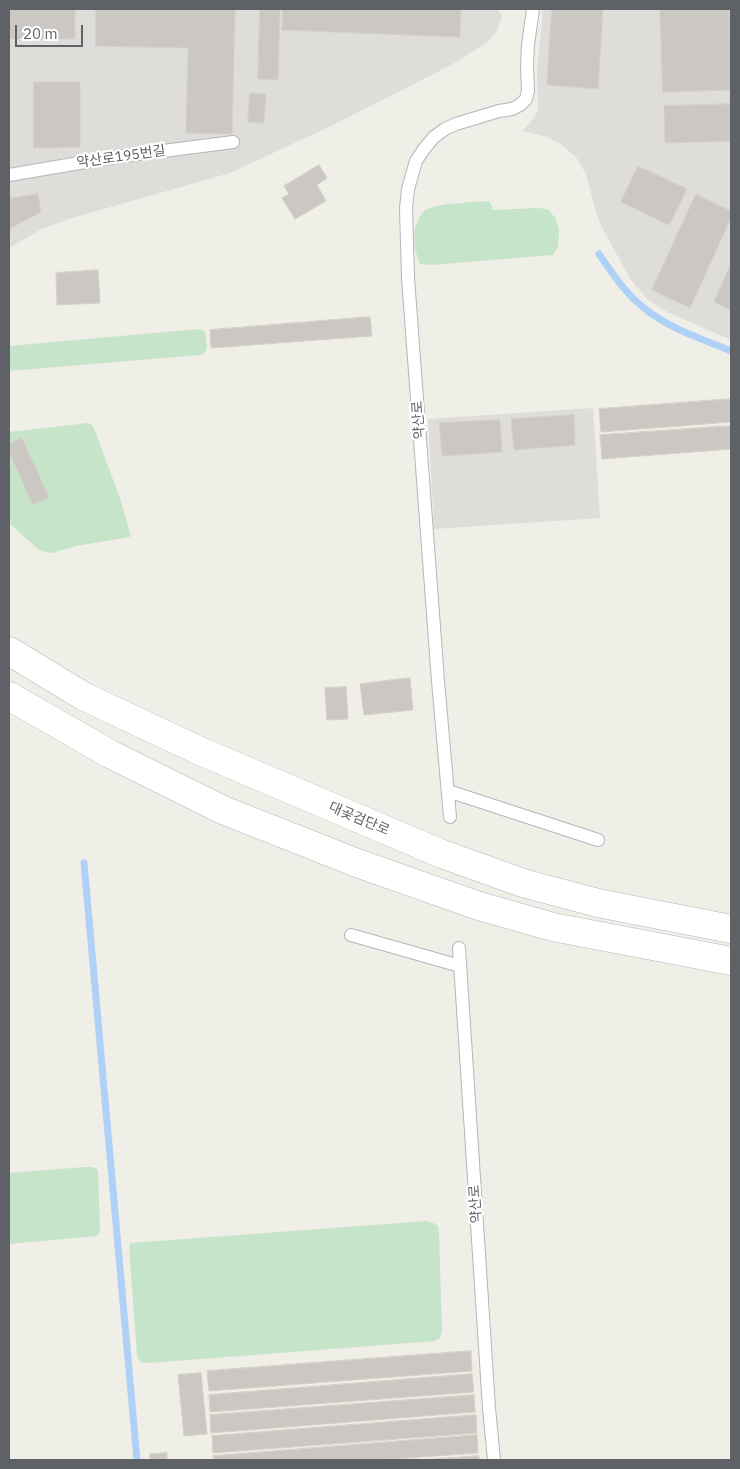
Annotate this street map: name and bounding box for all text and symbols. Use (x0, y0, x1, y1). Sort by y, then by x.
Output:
scale bar (18, 15, 85, 47)
text: 20 m (23, 24, 58, 43)
street label: 약산로195번길 (75, 142, 167, 172)
street label: 약산로 (409, 400, 429, 440)
street label: 대곶검단로 (326, 799, 392, 839)
street label: 약산로 (466, 1184, 486, 1224)

